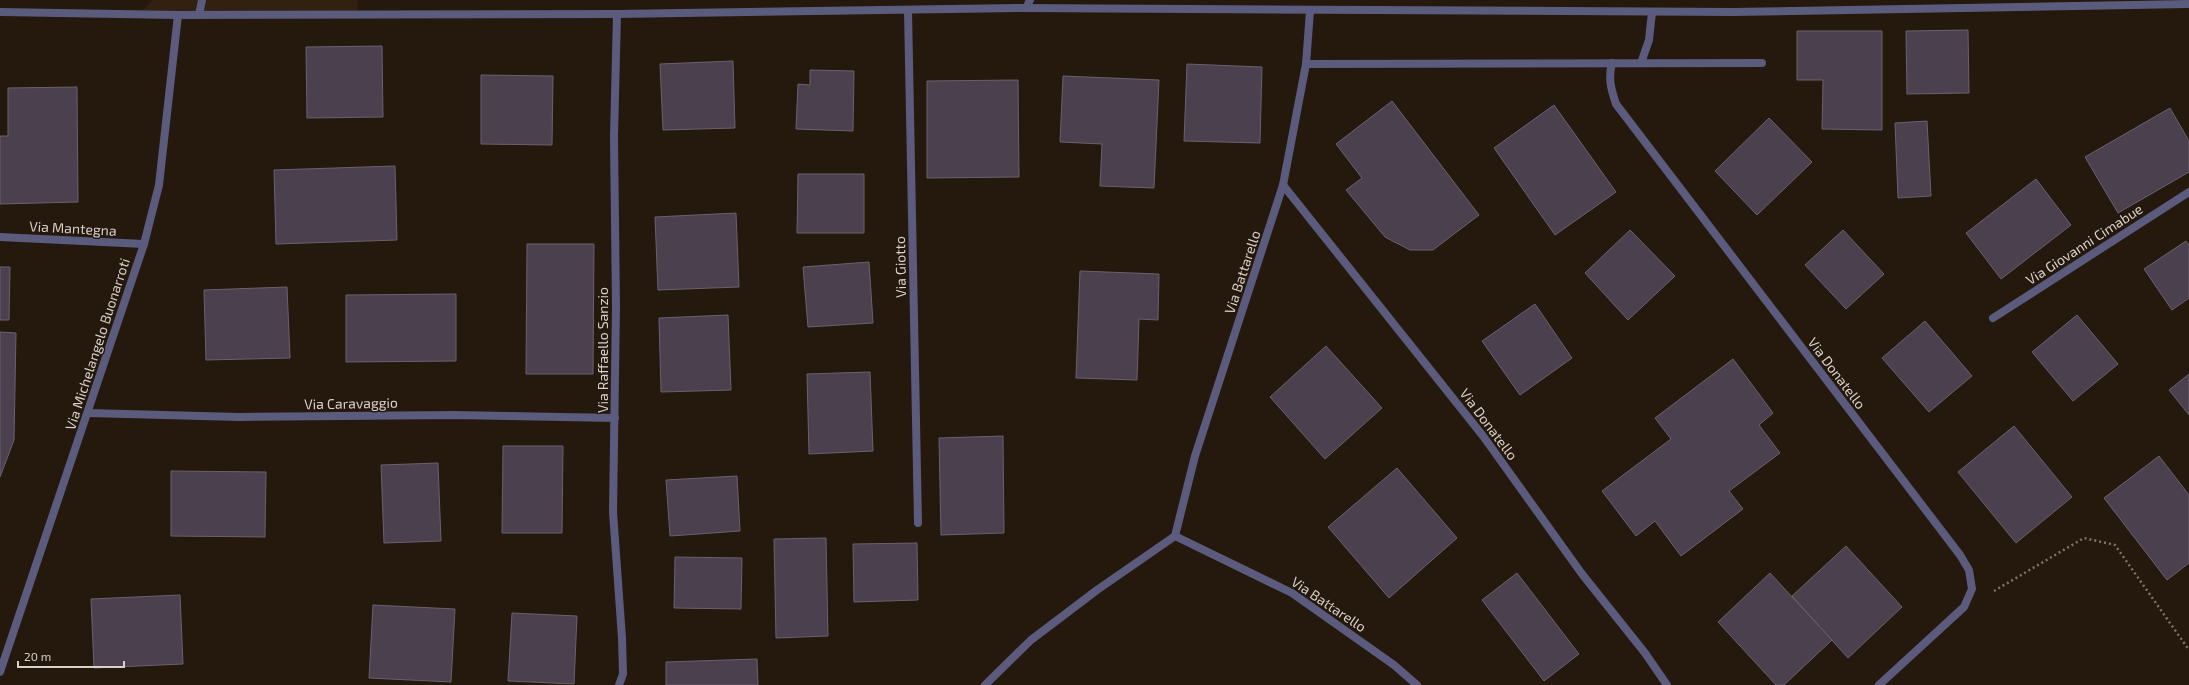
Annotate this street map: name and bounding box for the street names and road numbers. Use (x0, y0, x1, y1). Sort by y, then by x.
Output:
street label: Via Giovanni Cimabue (2022, 200, 2146, 288)
street label: Via Mantegna (29, 217, 117, 239)
street label: Via Battarello (1221, 228, 1264, 316)
street label: Via Giotto (891, 236, 909, 298)
street label: Via Michelangelo Buonarroti (61, 256, 133, 432)
street label: Via Raffaello Sanzio (594, 287, 611, 413)
street label: Via Donatello (1805, 334, 1869, 412)
street label: Via Donatello (1457, 385, 1521, 463)
street label: Via Caravaggio (304, 394, 398, 412)
street label: Via Battarello (1288, 573, 1370, 635)

